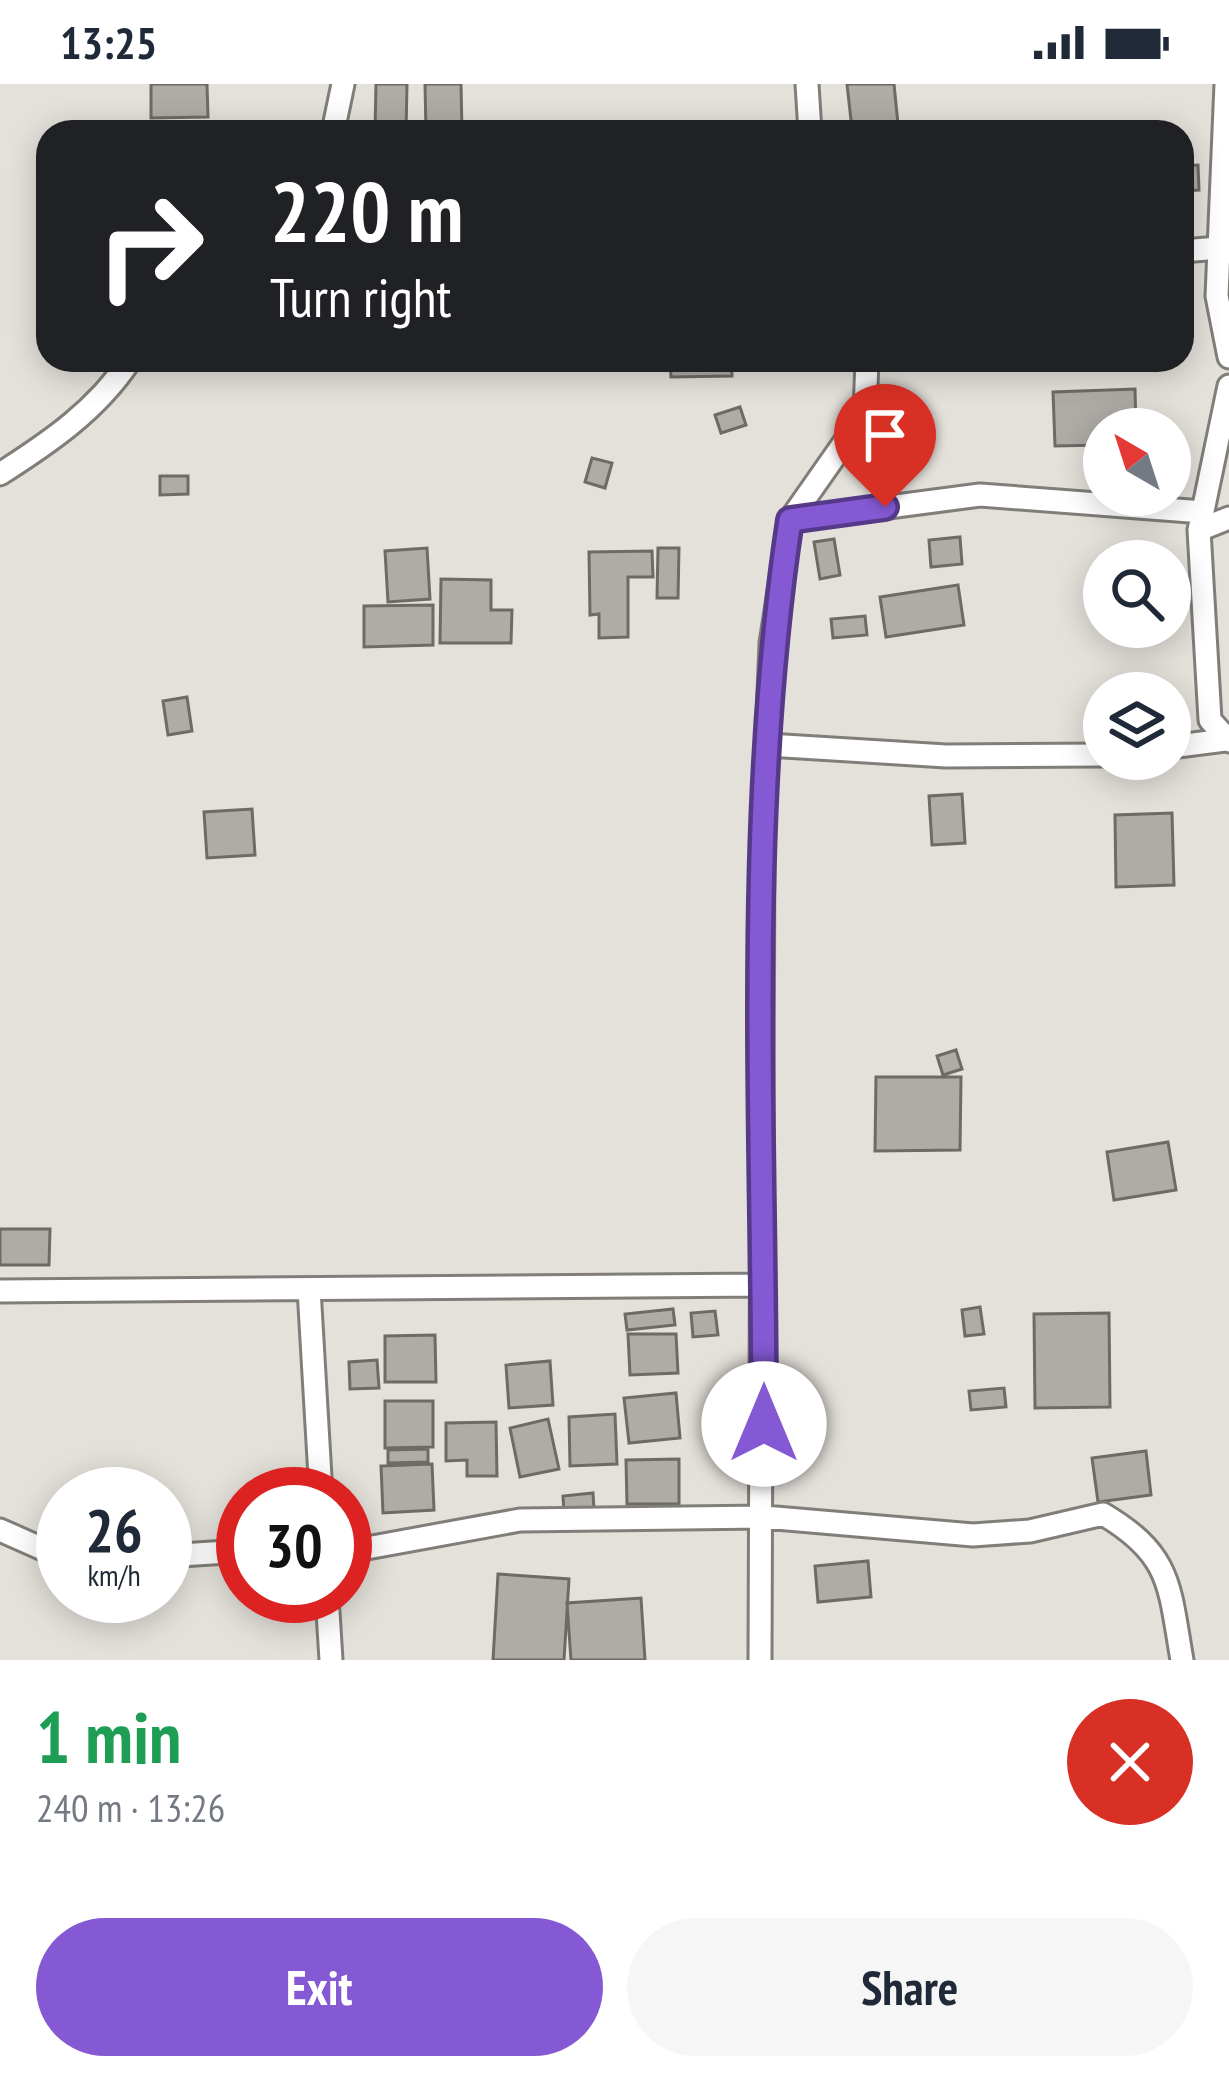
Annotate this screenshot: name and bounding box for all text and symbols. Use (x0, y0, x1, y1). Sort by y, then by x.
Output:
text: 13:25 (60, 13, 157, 71)
text: 220 m (270, 156, 463, 265)
icon: right (72, 168, 228, 324)
text: Turn right (270, 262, 451, 332)
pin (834, 384, 936, 507)
icon: arrive (852, 402, 918, 468)
north arrow (1083, 408, 1191, 516)
map controls (1083, 408, 1191, 780)
button: search (1083, 540, 1191, 648)
button: layers (1083, 672, 1191, 780)
position arrow (701, 1361, 827, 1487)
speed limit sign: 30 (216, 1467, 372, 1623)
text: 26 (85, 1491, 143, 1569)
text: km/h (87, 1555, 141, 1594)
text: 1 min (36, 1690, 181, 1783)
button: close (1067, 1699, 1193, 1825)
text: 240 m · 13:26 (36, 1782, 225, 1833)
button: Exit (36, 1918, 603, 2056)
button: Share (627, 1918, 1193, 2056)

